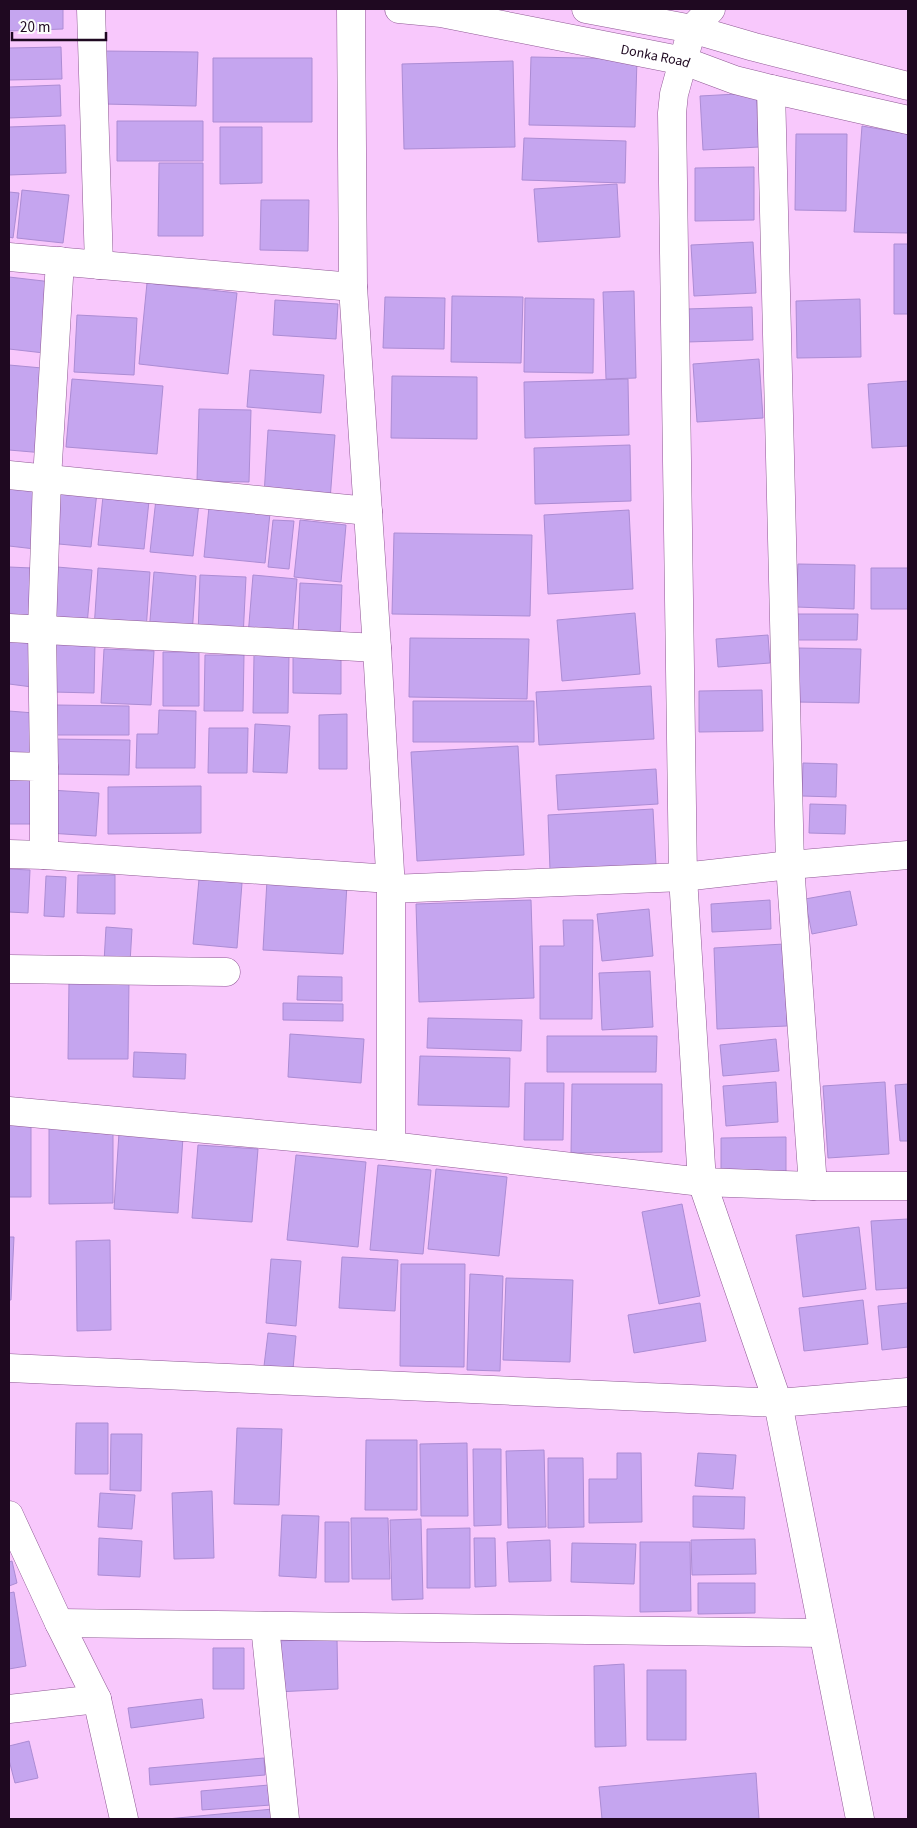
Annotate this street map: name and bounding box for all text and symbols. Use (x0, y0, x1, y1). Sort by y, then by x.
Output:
scale bar (12, 10, 106, 42)
text: 20 m (20, 17, 50, 38)
street label: Donka Road (619, 40, 693, 74)

